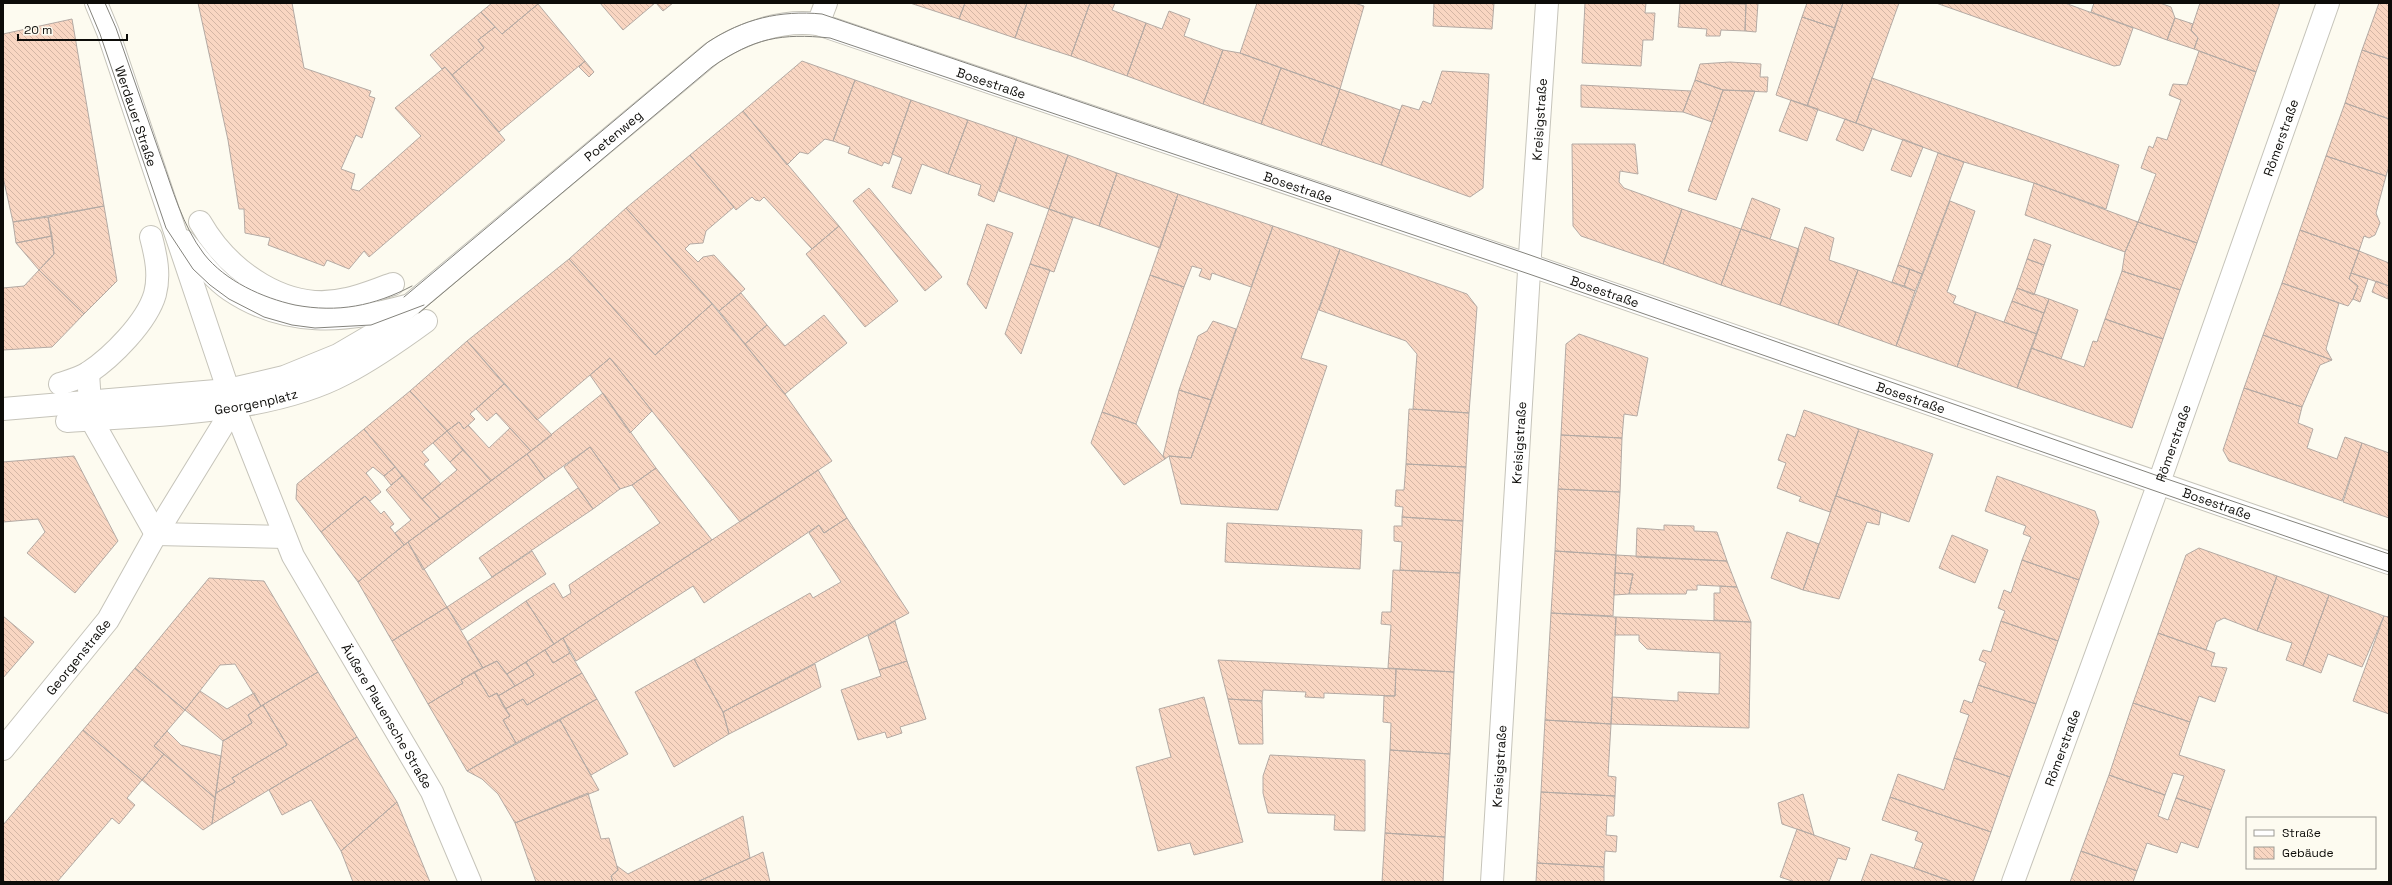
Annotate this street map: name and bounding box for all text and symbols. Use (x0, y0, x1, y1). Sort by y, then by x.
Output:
scale bar (18, 16, 127, 42)
text: 20 m (24, 22, 52, 38)
street label: Werdauer Straße (111, 64, 161, 169)
street label: Bosestraße (954, 64, 1028, 103)
street label: Kreisigstraße (1528, 78, 1551, 161)
street label: Römerstraße (2260, 97, 2302, 179)
street label: Poetenweg (581, 107, 646, 165)
street label: Bosestraße (1261, 168, 1335, 207)
street label: Bosestraße (1568, 272, 1641, 312)
street label: Bosestraße (1874, 378, 1948, 418)
street label: Georgenplatz (213, 385, 300, 418)
street label: Kreisigstraße (1508, 401, 1530, 485)
street label: Römerstraße (2152, 403, 2195, 484)
street label: Bosestraße (2180, 484, 2254, 524)
street label: Georgenstraße (42, 615, 115, 699)
street label: Äußere Plauensche Straße (338, 641, 436, 792)
street label: Römerstraße (2041, 707, 2084, 789)
street label: Kreisigstraße (1489, 724, 1511, 808)
legend (2246, 817, 2376, 869)
text: Straße (2282, 825, 2321, 841)
text: Gebäude (2282, 845, 2334, 861)

